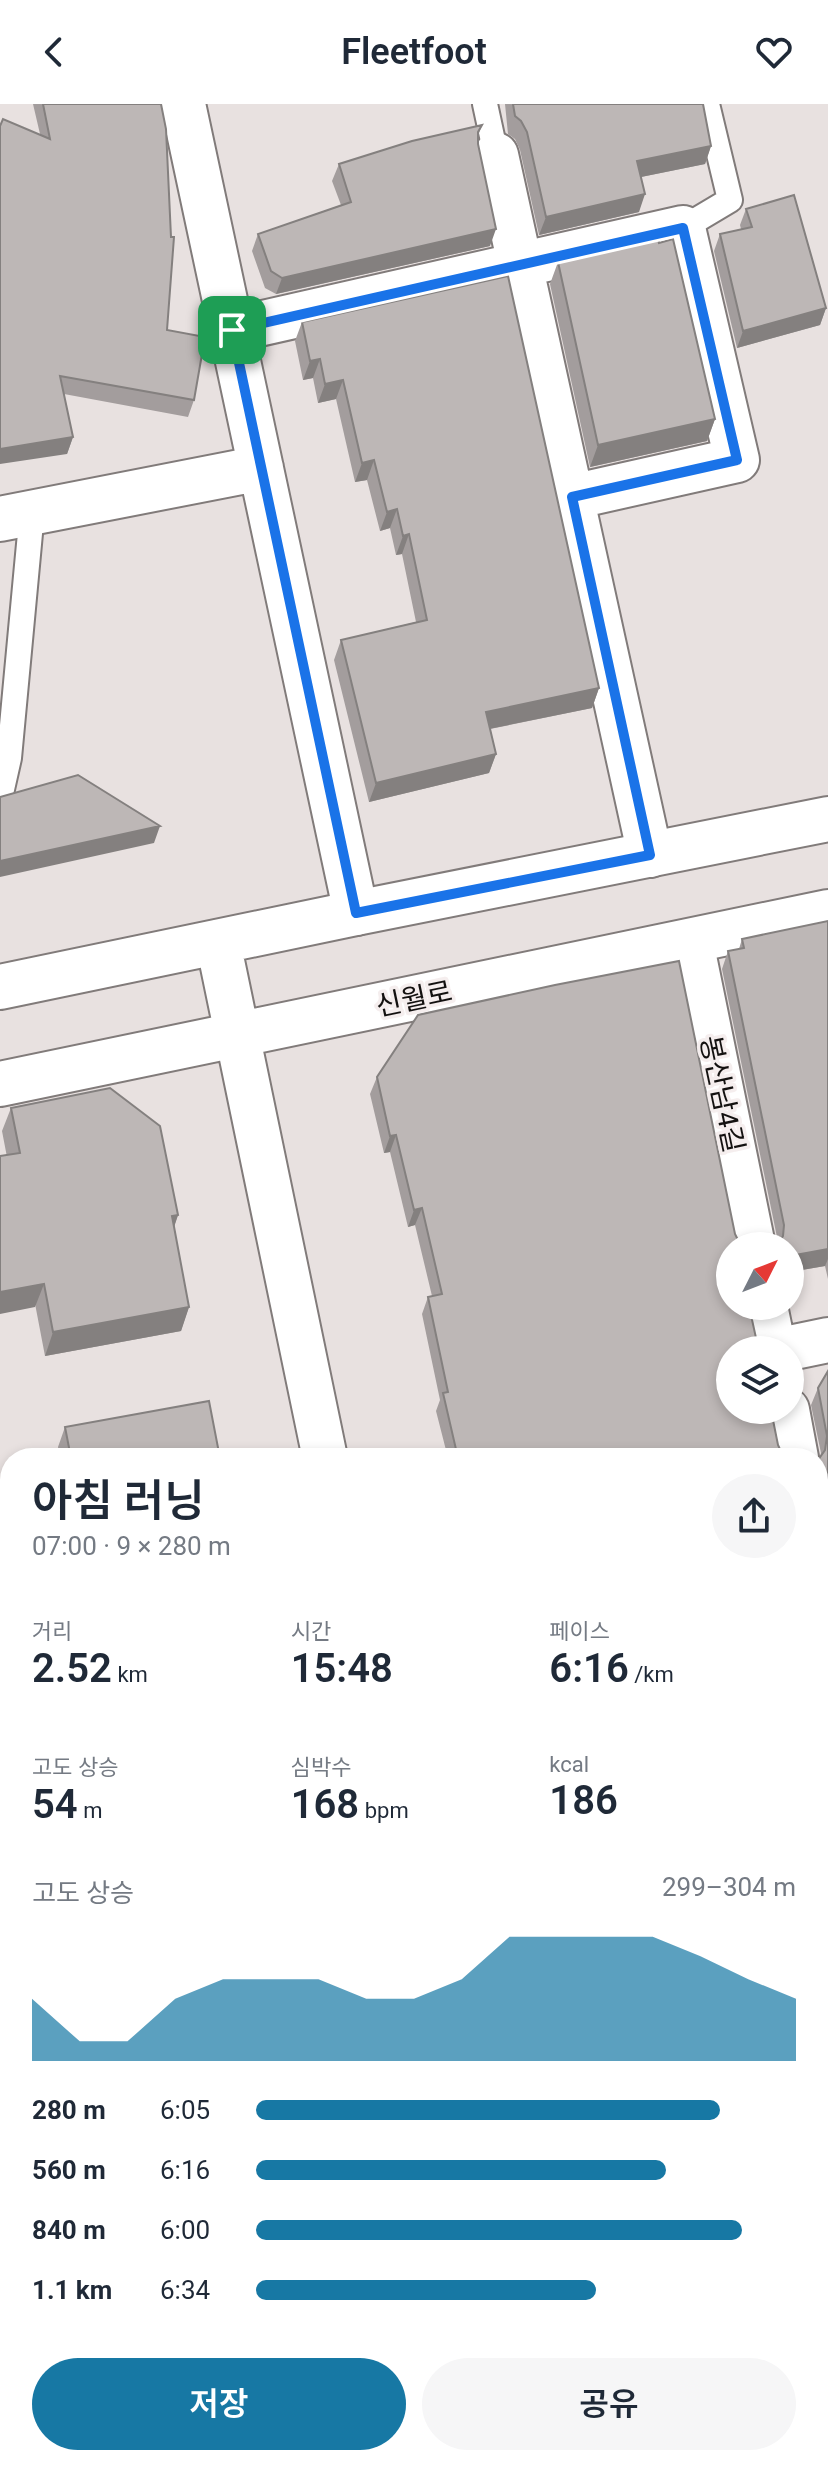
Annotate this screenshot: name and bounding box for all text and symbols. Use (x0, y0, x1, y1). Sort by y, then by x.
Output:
icon: back (32, 30, 76, 74)
icon: heart (752, 30, 796, 74)
text: Fleetfoot (341, 31, 487, 73)
pin (198, 296, 266, 364)
icon: arrive (210, 308, 254, 352)
street label: 신월로 (373, 975, 455, 1023)
street label: 봉산남4길 (694, 1032, 750, 1156)
north arrow (716, 1232, 804, 1320)
map controls (716, 1232, 804, 1424)
button: layers (716, 1336, 804, 1424)
button: share (712, 1474, 796, 1558)
text: 아침 러닝 (32, 1475, 205, 1527)
text: 07:00 · 9 × 280 m (32, 1531, 231, 1561)
text: 거리 (32, 1619, 72, 1644)
text: 시간 (291, 1619, 331, 1644)
text: 페이스 (549, 1619, 610, 1644)
text: 2.52 (32, 1645, 112, 1692)
text: 15:48 (291, 1645, 393, 1692)
text: 6:16 (549, 1645, 629, 1692)
text: km (112, 1662, 148, 1687)
text: /km (629, 1662, 674, 1687)
text: kcal (549, 1752, 589, 1777)
text: 고도 상승 (32, 1755, 118, 1780)
text: 심박수 (291, 1755, 351, 1780)
text: 186 (549, 1777, 618, 1824)
text: 54 (32, 1781, 78, 1828)
text: 168 (291, 1781, 359, 1828)
text: m (78, 1798, 102, 1823)
text: bpm (359, 1798, 409, 1823)
text: 299–304 m (662, 1872, 796, 1902)
text: 고도 상승 (32, 1878, 134, 1908)
text: 280 m (32, 2095, 106, 2125)
text: 6:05 (160, 2095, 210, 2125)
text: 560 m (32, 2155, 106, 2185)
text: 6:16 (160, 2155, 210, 2185)
text: 840 m (32, 2215, 106, 2245)
text: 6:00 (160, 2215, 210, 2245)
text: 1.1 km (32, 2275, 112, 2305)
text: 6:34 (160, 2275, 210, 2305)
button: 저장 (32, 2358, 406, 2450)
button: 공유 (422, 2358, 796, 2450)

